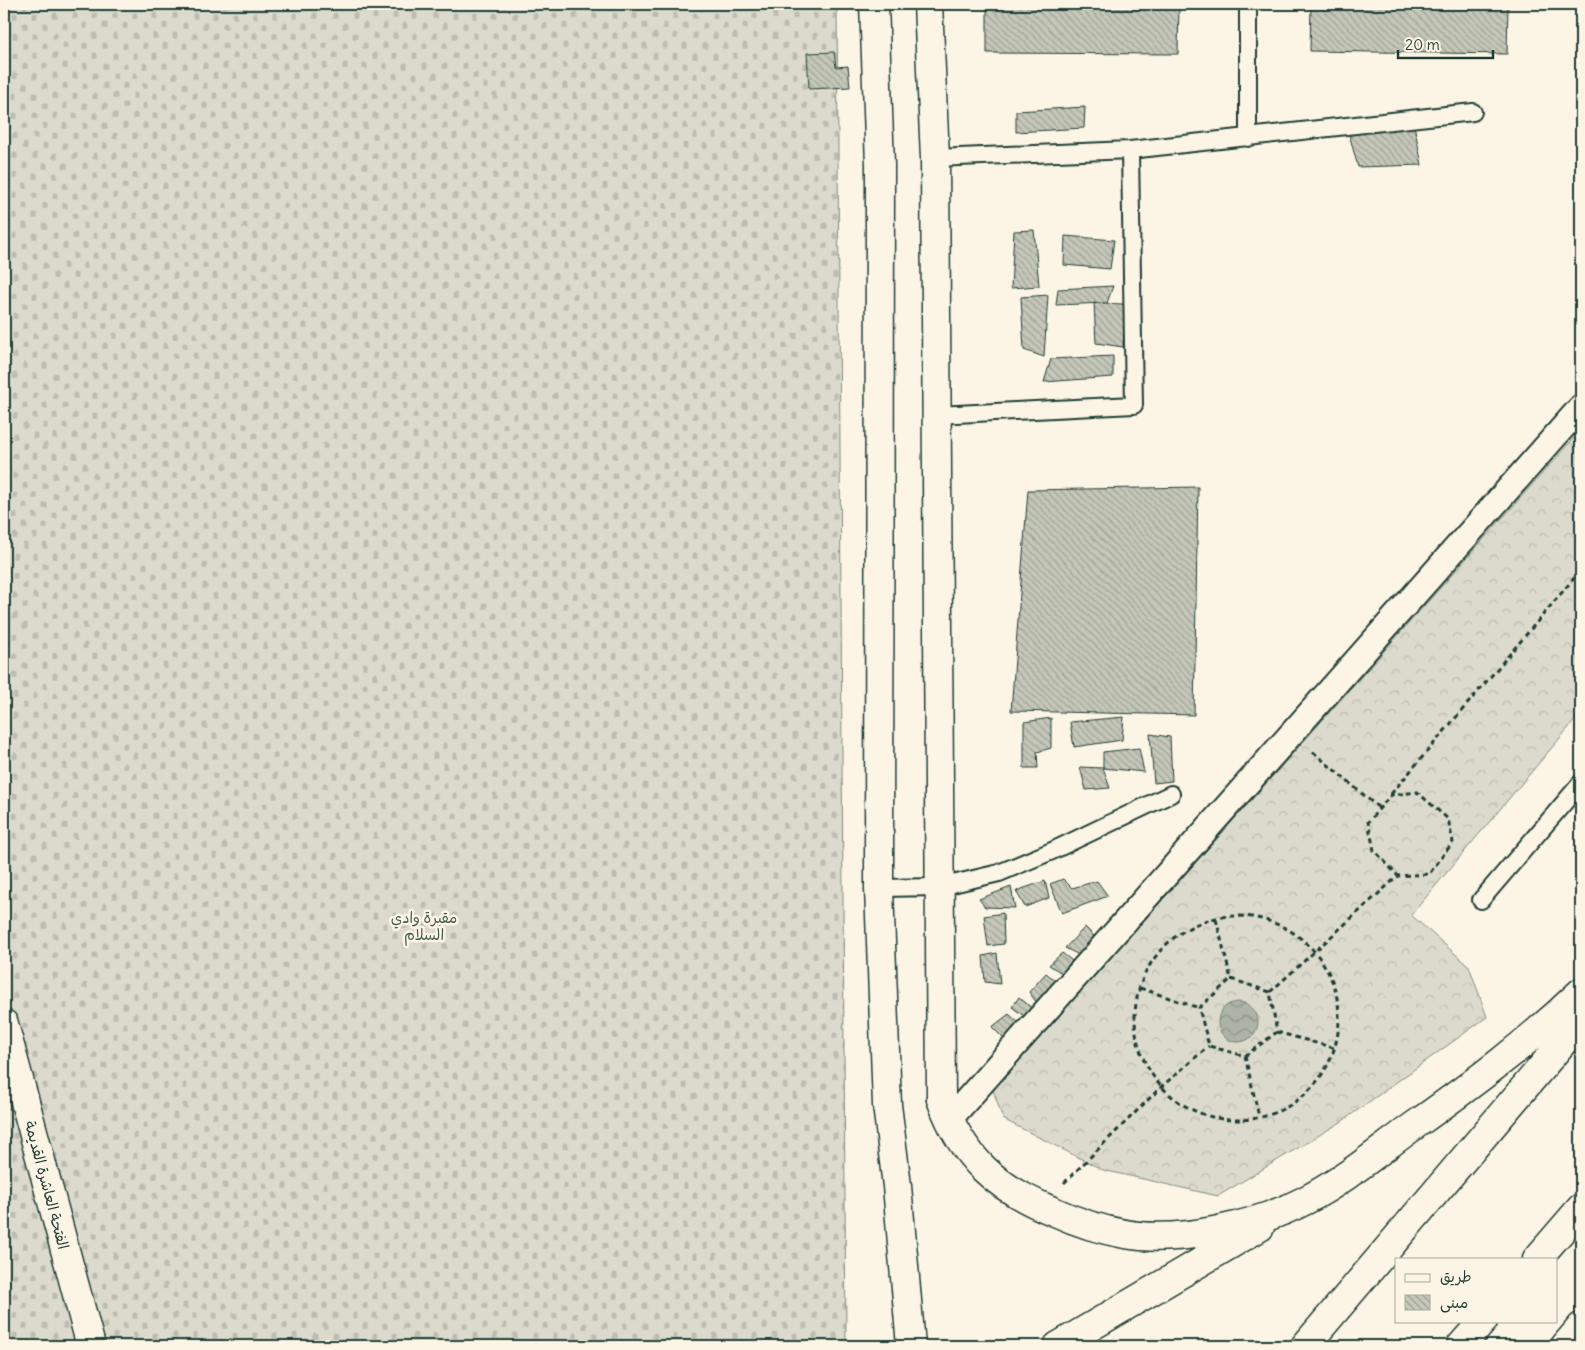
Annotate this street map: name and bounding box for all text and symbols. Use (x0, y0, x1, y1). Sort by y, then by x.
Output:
scale bar (1398, 28, 1492, 60)
text: 20 m (1405, 35, 1440, 54)
park label: مقبرة وادي السلام (391, 908, 457, 946)
street label: الفتحة العاشرة القديمة (21, 1119, 73, 1251)
legend (1395, 1258, 1558, 1322)
text: طريق (1440, 1267, 1472, 1286)
text: مبنى (1440, 1293, 1468, 1313)

